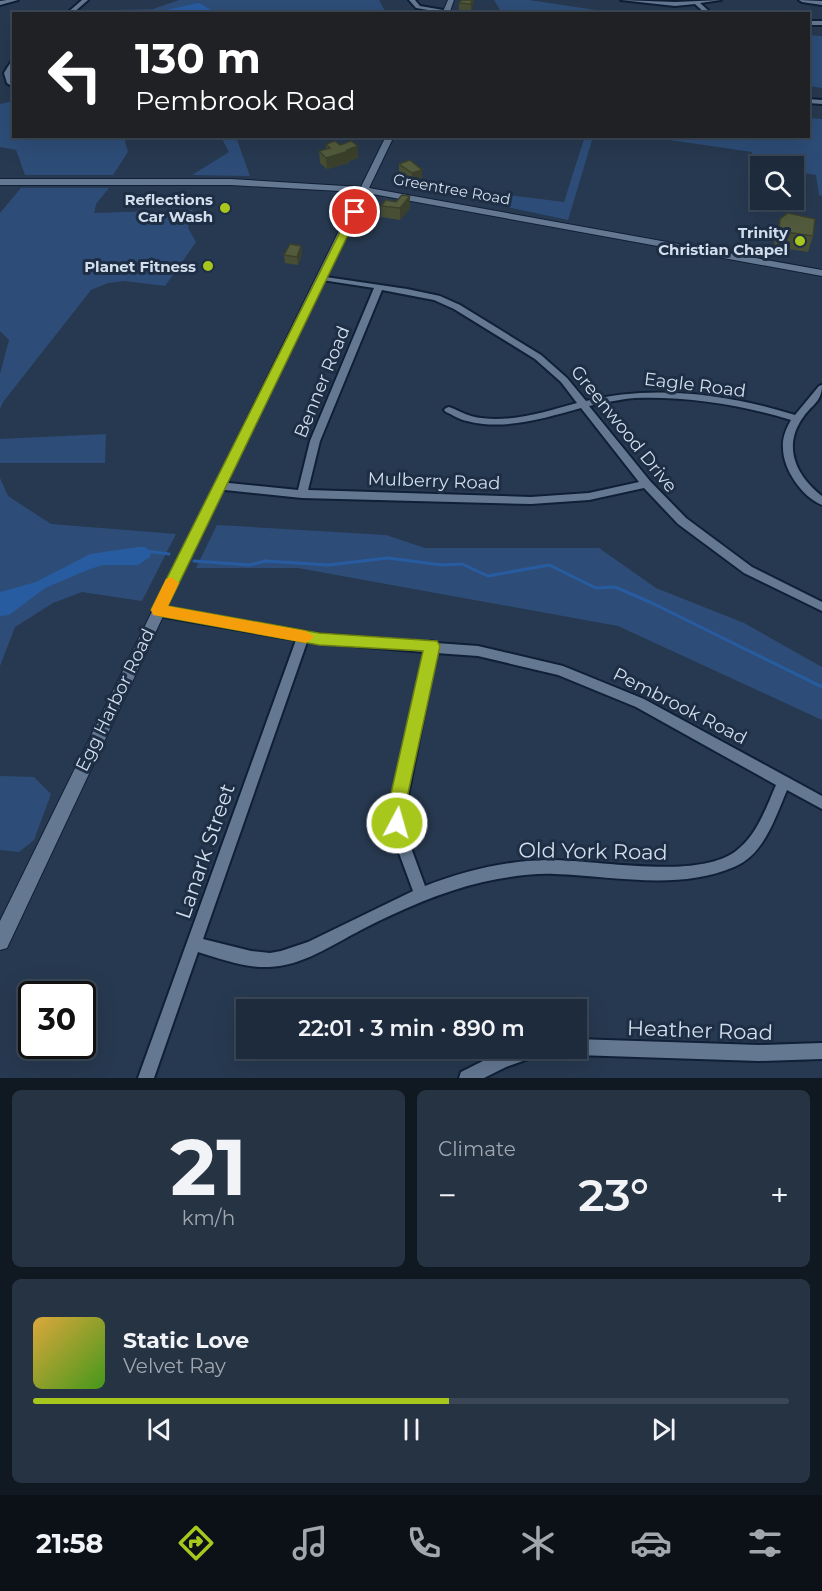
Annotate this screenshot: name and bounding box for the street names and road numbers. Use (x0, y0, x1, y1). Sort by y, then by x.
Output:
street label: Greentree Road (392, 169, 512, 209)
street label: Benner Road (290, 323, 354, 441)
street label: Greenwood Drive (566, 361, 682, 497)
street label: Eagle Road (643, 368, 747, 402)
street label: Mulberry Road (367, 468, 501, 494)
street label: Egg Harbor Road (71, 625, 159, 775)
street label: Pembrook Road (610, 663, 750, 749)
street label: Lanark Street (170, 780, 240, 922)
street label: Old York Road (518, 837, 668, 865)
street label: Heather Road (627, 1015, 773, 1045)

